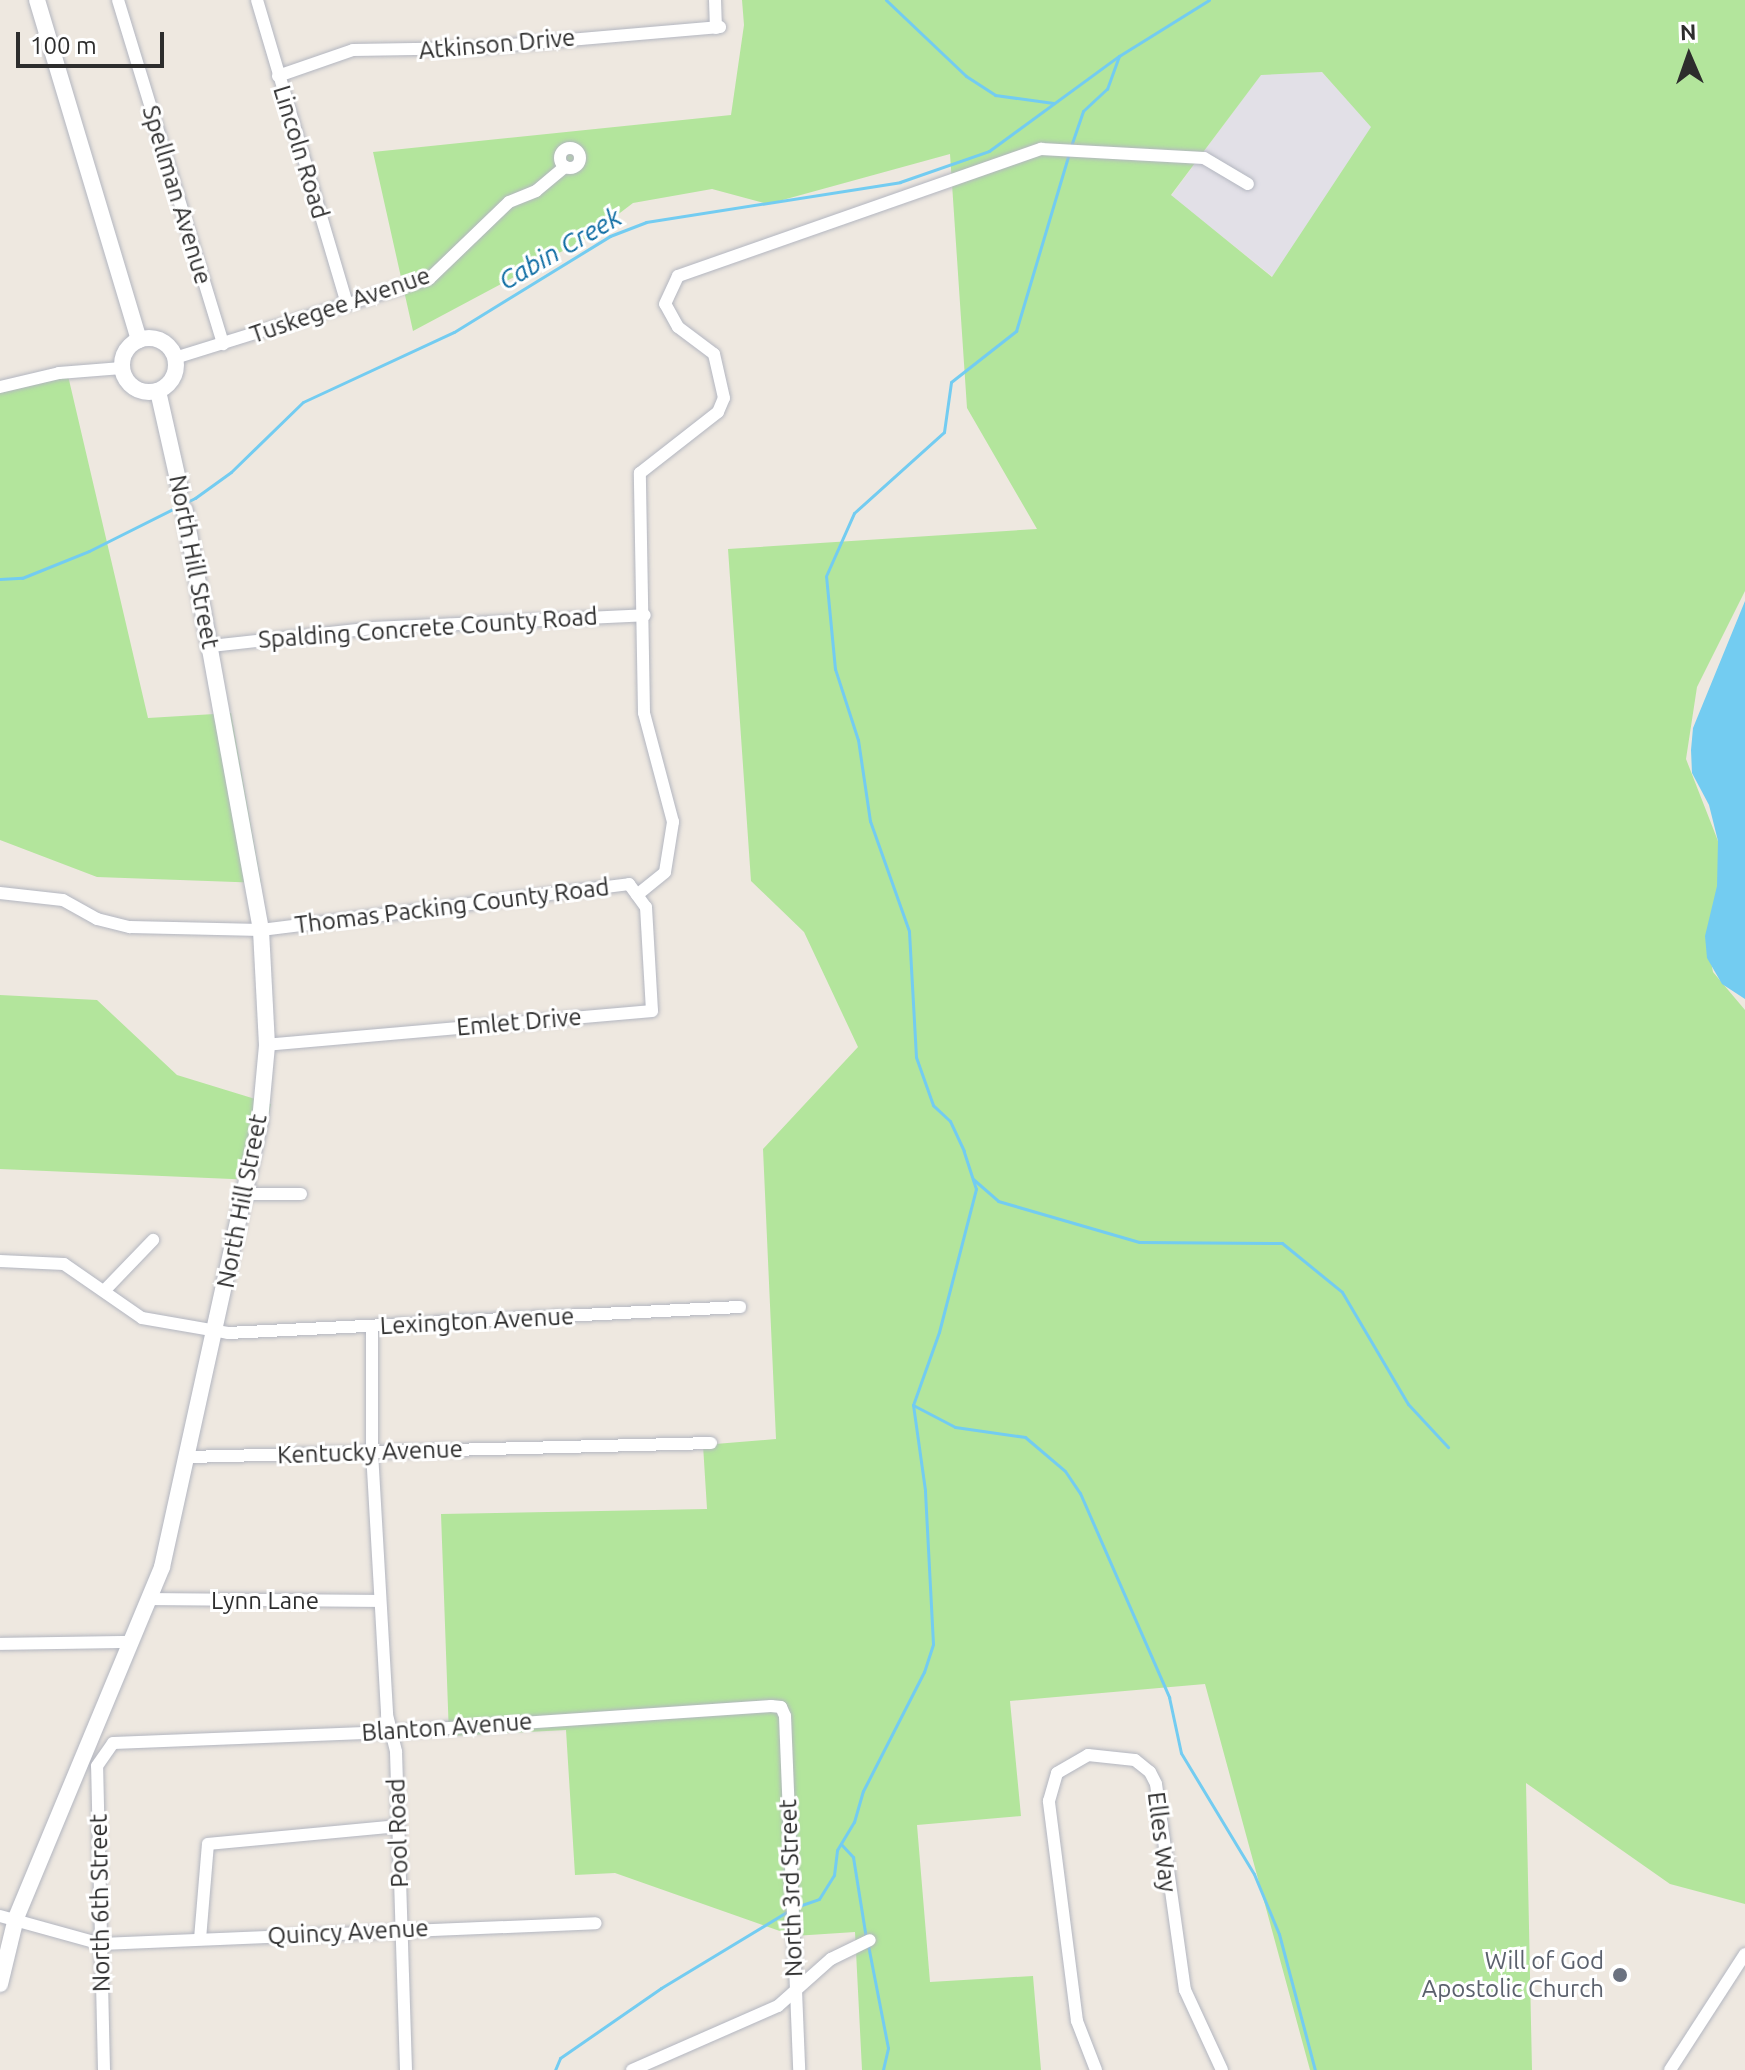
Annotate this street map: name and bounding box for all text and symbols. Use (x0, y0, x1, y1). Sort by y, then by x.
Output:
scale bar (20, 16, 168, 66)
north arrow (1649, 16, 1729, 96)
text: N (1679, 19, 1697, 44)
street label: Atkinson Drive (418, 23, 576, 65)
text: 100 m (30, 32, 97, 59)
street label: Lincoln Road (267, 82, 335, 222)
street label: Spellman Avenue (136, 102, 218, 288)
water label: Cabin Creek (493, 201, 627, 297)
street label: Tuskegee Avenue (246, 261, 434, 349)
street label: North Hill Street (163, 473, 225, 651)
street label: Spalding Concrete County Road (257, 602, 599, 654)
street label: Thomas Packing County Road (293, 872, 611, 940)
street label: Emlet Drive (455, 1002, 583, 1042)
street label: North Hill Street (211, 1112, 273, 1290)
street label: Lexington Avenue (379, 1302, 575, 1340)
street label: Kentucky Avenue (277, 1434, 463, 1470)
street label: Lynn Lane (211, 1587, 319, 1615)
street label: Blanton Avenue (361, 1707, 533, 1747)
street label: Pool Road (382, 1778, 414, 1888)
street label: Elles Way (1142, 1790, 1182, 1894)
street label: North 3rd Street (774, 1799, 808, 1977)
street label: North 6th Street (84, 1814, 116, 1992)
street label: Quincy Avenue (267, 1913, 429, 1951)
place label: Will of God Apostolic Church (1422, 1947, 1604, 2003)
marker: Will of God Apostolic Church (1611, 1966, 1629, 1984)

